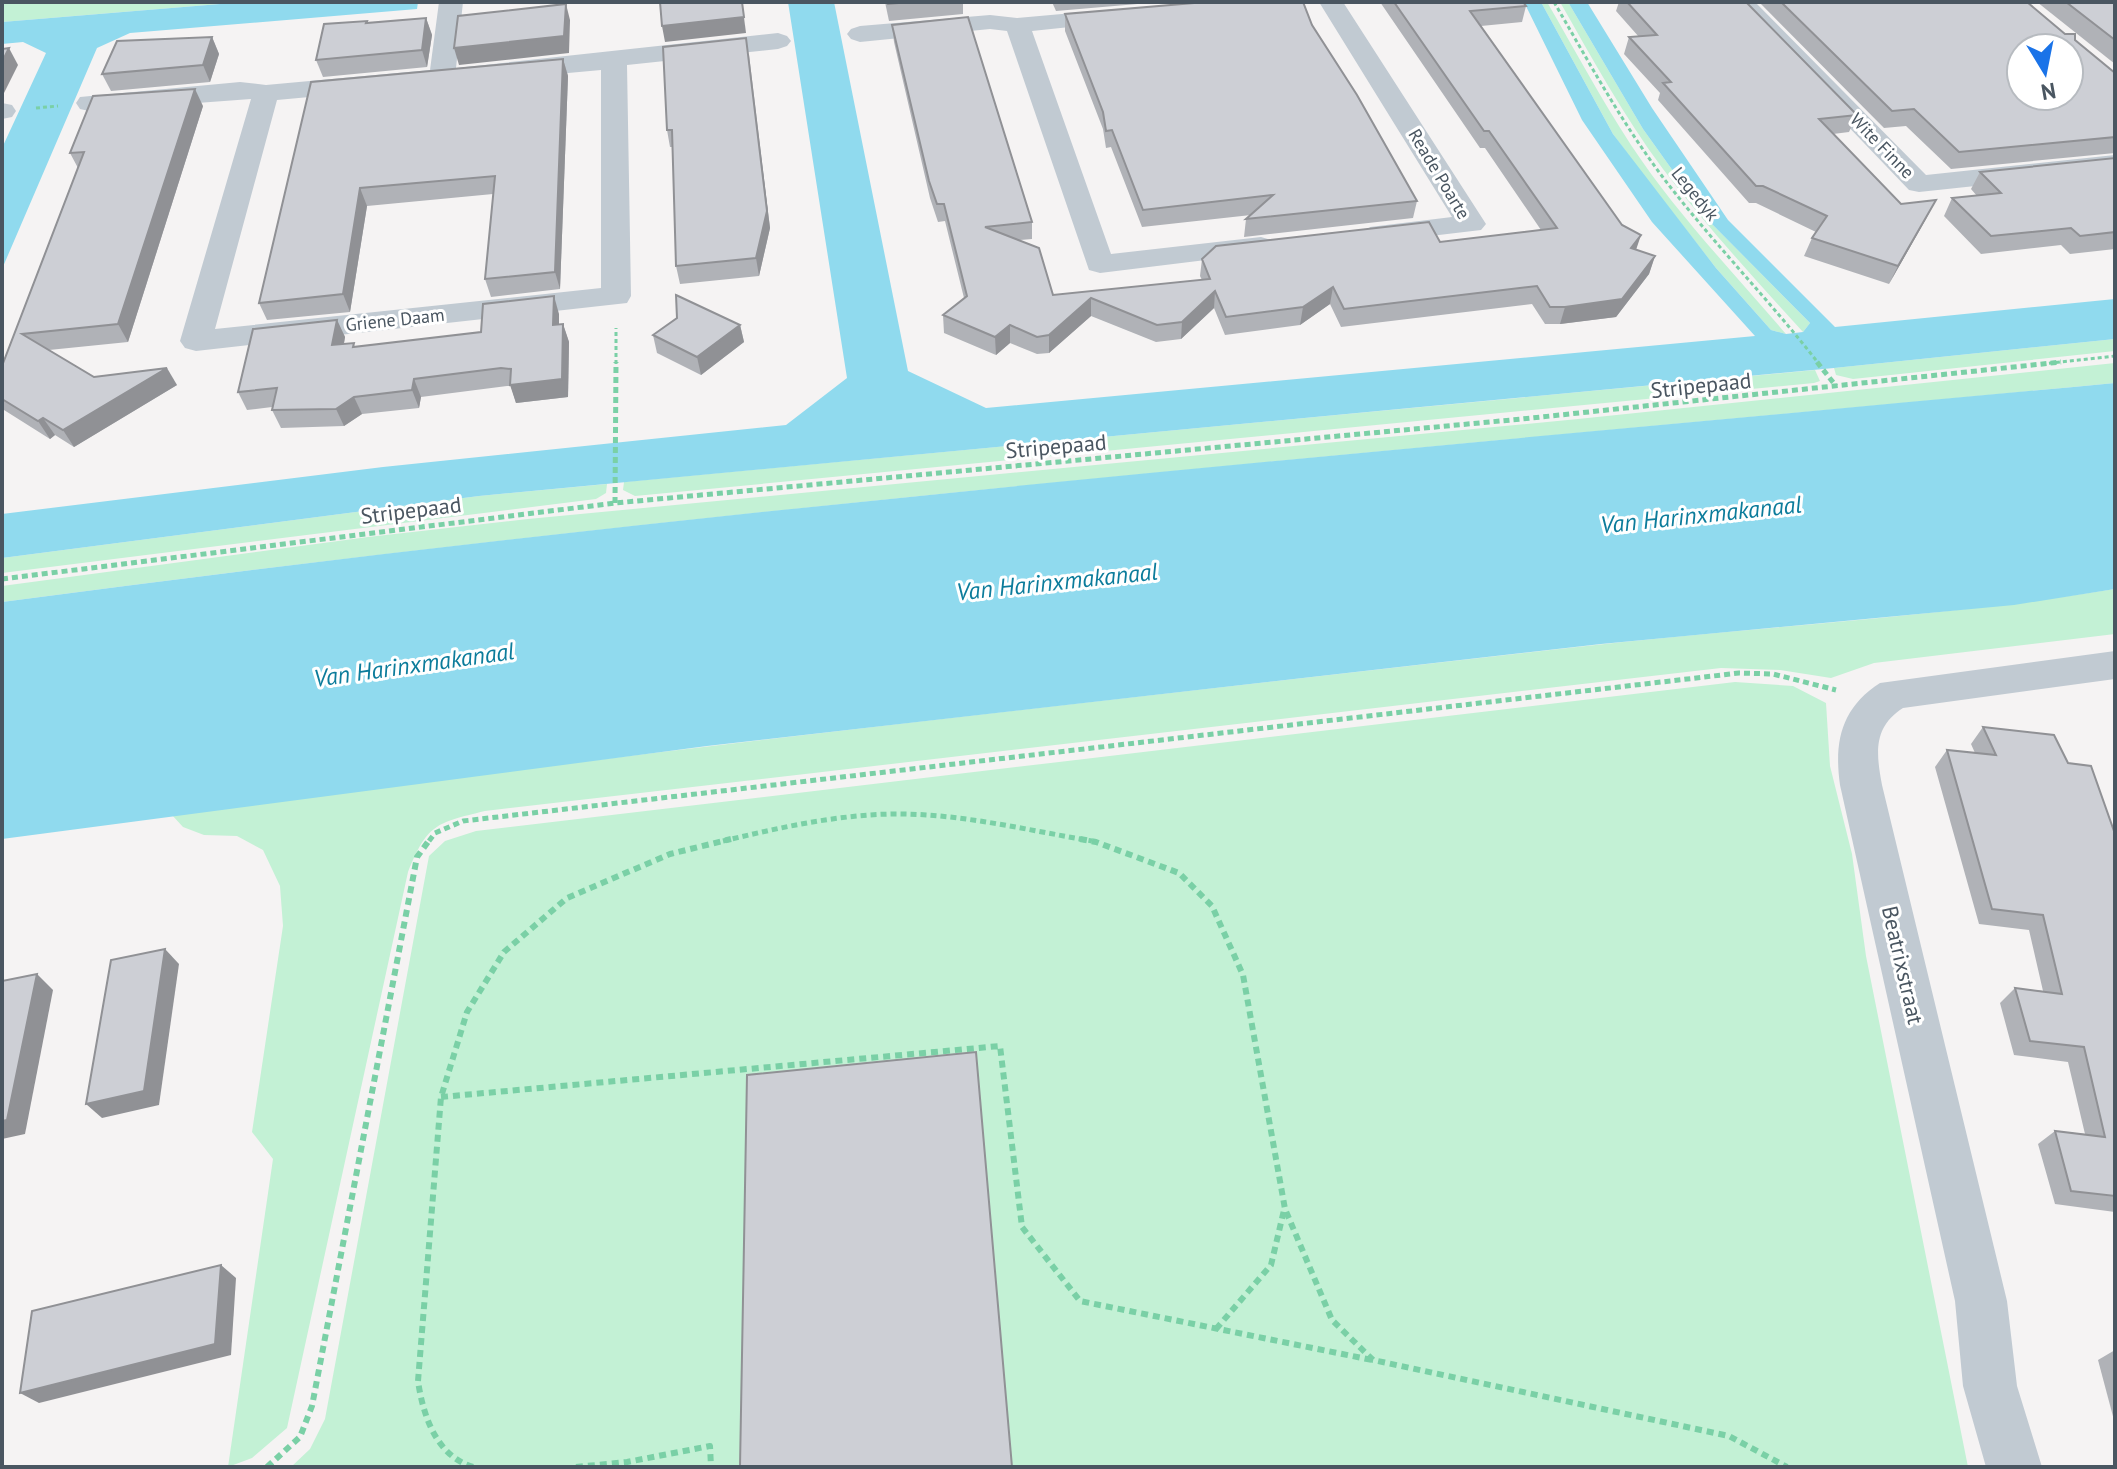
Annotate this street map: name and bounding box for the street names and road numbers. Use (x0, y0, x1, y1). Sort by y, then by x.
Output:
street label: Wite Finne (1845, 108, 1919, 183)
street label: Reade Poarte (1403, 124, 1475, 223)
street label: Legedyk (1667, 162, 1724, 226)
street label: Griene Daam (344, 303, 445, 336)
street label: Stripepaad (1649, 366, 1753, 404)
street label: Stripepaad (1004, 428, 1108, 464)
street label: Stripepaad (359, 490, 463, 530)
street label: Beatrixstraat (1876, 903, 1930, 1027)

